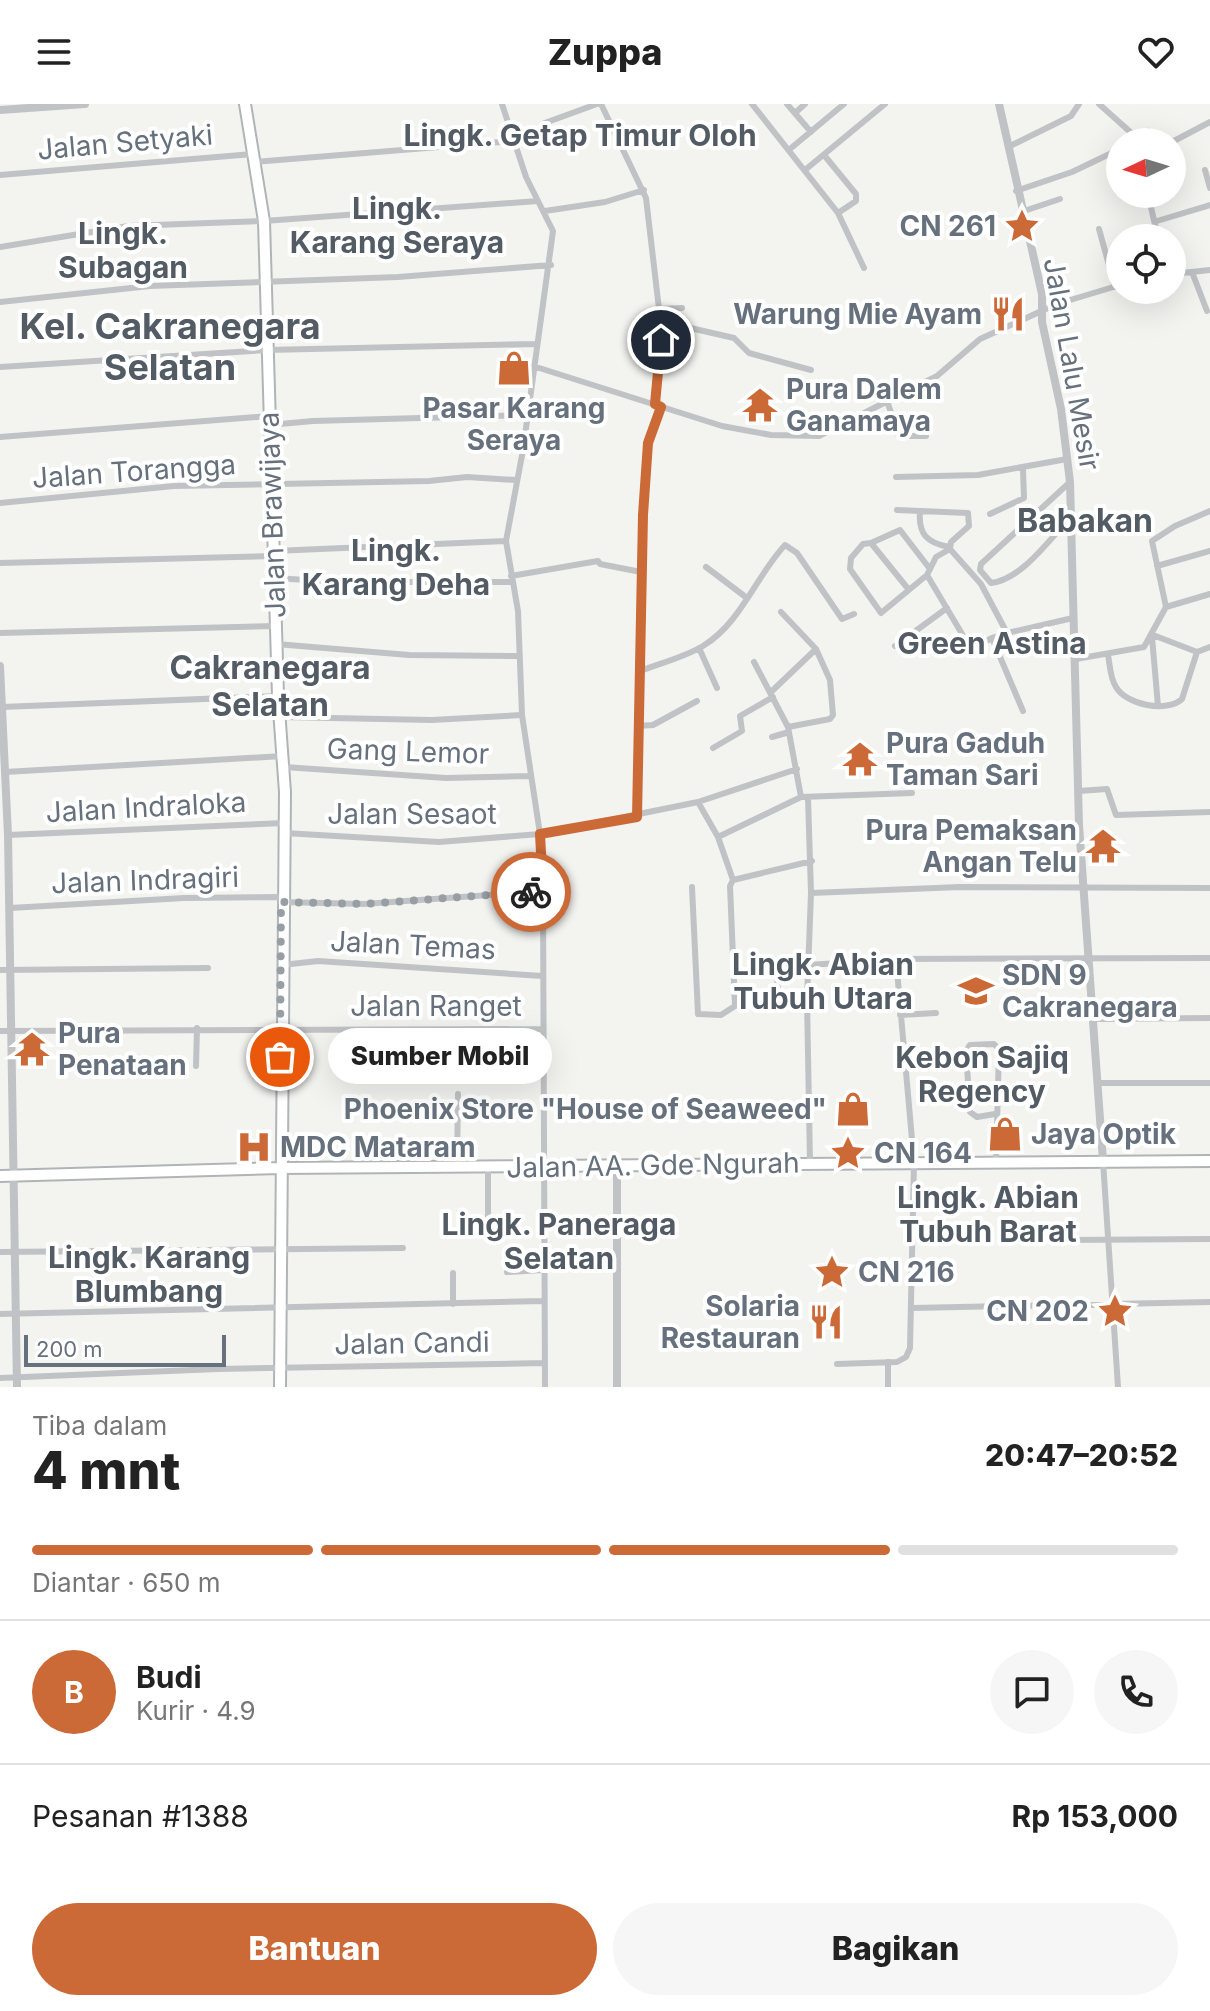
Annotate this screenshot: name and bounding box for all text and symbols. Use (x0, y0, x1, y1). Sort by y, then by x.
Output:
icon: menu (32, 30, 76, 74)
text: Zuppa (548, 30, 662, 74)
icon: heart (1134, 30, 1178, 74)
street label: Jalan Setyaki (36, 117, 214, 167)
district label: Lingk. Getap Timur Oloh (403, 117, 757, 153)
north arrow (1106, 128, 1186, 208)
map controls (1106, 128, 1186, 304)
district label: Lingk. Karang Seraya (290, 190, 504, 260)
place icon: CN 261 (1003, 207, 1041, 245)
place label: CN 261 (899, 209, 996, 243)
district label: Lingk. Subagan (58, 215, 188, 285)
button: locate (1106, 224, 1186, 304)
street label: Jalan Lalu Mesir (1037, 255, 1107, 473)
restaurant icon: Warung Mie Ayam (989, 295, 1027, 333)
place label: Warung Mie Ayam (733, 297, 982, 331)
district label: Kel. Cakranegara Selatan (19, 304, 321, 389)
pin (627, 306, 695, 374)
icon: home (639, 318, 683, 362)
shop icon: Pasar Karang Seraya (495, 349, 533, 387)
place label: Pura Dalem Ganamaya (786, 372, 942, 438)
temple icon: Pura Dalem Ganamaya (741, 386, 779, 424)
place label: Pasar Karang Seraya (423, 391, 605, 457)
street label: Jalan Brawijaya (251, 411, 293, 619)
street label: Jalan Torangga (31, 447, 237, 495)
district label: Babakan (1017, 501, 1153, 540)
district label: Lingk. Karang Deha (302, 532, 490, 602)
district label: Green Astina (897, 625, 1087, 661)
district label: Cakranegara Selatan (170, 648, 370, 724)
place label: Pura Gaduh Taman Sari (886, 726, 1045, 792)
street label: Gang Lemor (326, 731, 490, 771)
temple icon: Pura Gaduh Taman Sari (841, 740, 879, 778)
street label: Jalan Indraloka (45, 785, 247, 829)
street label: Jalan Sesaot (327, 797, 497, 831)
place label: Pura Pemaksan Angan Telu (866, 813, 1077, 879)
temple icon: Pura Pemaksan Angan Telu (1084, 827, 1122, 865)
courier (491, 852, 571, 932)
street label: Jalan Indragiri (51, 860, 239, 900)
icon: bike (509, 870, 553, 914)
street label: Jalan Temas (329, 924, 497, 966)
district label: Lingk. Abian Tubuh Utara (732, 946, 914, 1016)
place label: SDN 9 Cakranegara (1002, 958, 1178, 1024)
school or university icon: SDN 9 Cakranegara (957, 972, 995, 1010)
street label: Jalan Ranget (350, 989, 522, 1023)
place label: Pura Penataan (58, 1016, 187, 1082)
pin (246, 1023, 314, 1091)
callout: Sumber Mobil (328, 1029, 552, 1085)
temple icon: Pura Penataan (13, 1030, 51, 1068)
icon: bag (258, 1035, 302, 1079)
district label: Kebon Sajiq Regency (895, 1039, 1069, 1109)
text: Sumber Mobil (351, 1040, 529, 1071)
shop icon: Phoenix Store "House of Seaweed" (834, 1090, 872, 1128)
place label: Phoenix Store "House of Seaweed" (344, 1092, 827, 1126)
shop icon: Jaya Optik (986, 1115, 1024, 1153)
place label: Jaya Optik (1031, 1117, 1177, 1151)
hospital icon: MDC Mataram (235, 1128, 273, 1166)
place label: MDC Mataram (280, 1130, 475, 1164)
place icon: CN 164 (829, 1134, 867, 1172)
place label: CN 164 (874, 1136, 972, 1170)
street label: Jalan AA. Gde Ngurah (506, 1145, 800, 1185)
district label: Lingk. Abian Tubuh Barat (897, 1179, 1079, 1249)
district label: Lingk. Paneraga Selatan (442, 1206, 676, 1276)
district label: Lingk. Karang Blumbang (48, 1239, 250, 1309)
place icon: CN 216 (813, 1253, 851, 1291)
place label: CN 216 (858, 1255, 955, 1289)
place label: Solaria Restauran (661, 1289, 800, 1355)
place icon: CN 202 (1096, 1292, 1134, 1330)
place label: CN 202 (986, 1294, 1089, 1328)
restaurant icon: Solaria Restauran (807, 1303, 845, 1341)
street label: Jalan Candi (334, 1325, 490, 1361)
scale bar (24, 1331, 226, 1367)
text: 200 m (36, 1336, 103, 1362)
text: Tiba dalam (32, 1410, 167, 1441)
text: 20:47–20:52 (985, 1437, 1178, 1473)
text: 4 mnt (32, 1439, 180, 1502)
text: Diantar · 650 m (32, 1567, 221, 1598)
button: chat (990, 1650, 1074, 1734)
button: phone (1094, 1650, 1178, 1734)
text: Budi (136, 1659, 202, 1695)
text: B (64, 1674, 84, 1710)
text: Kurir · 4.9 (136, 1695, 256, 1726)
text: Pesanan #1388 (32, 1798, 249, 1834)
text: Rp 153,000 (1012, 1798, 1178, 1834)
button: Bantuan (32, 1903, 597, 1995)
button: Bagikan (613, 1903, 1178, 1995)

